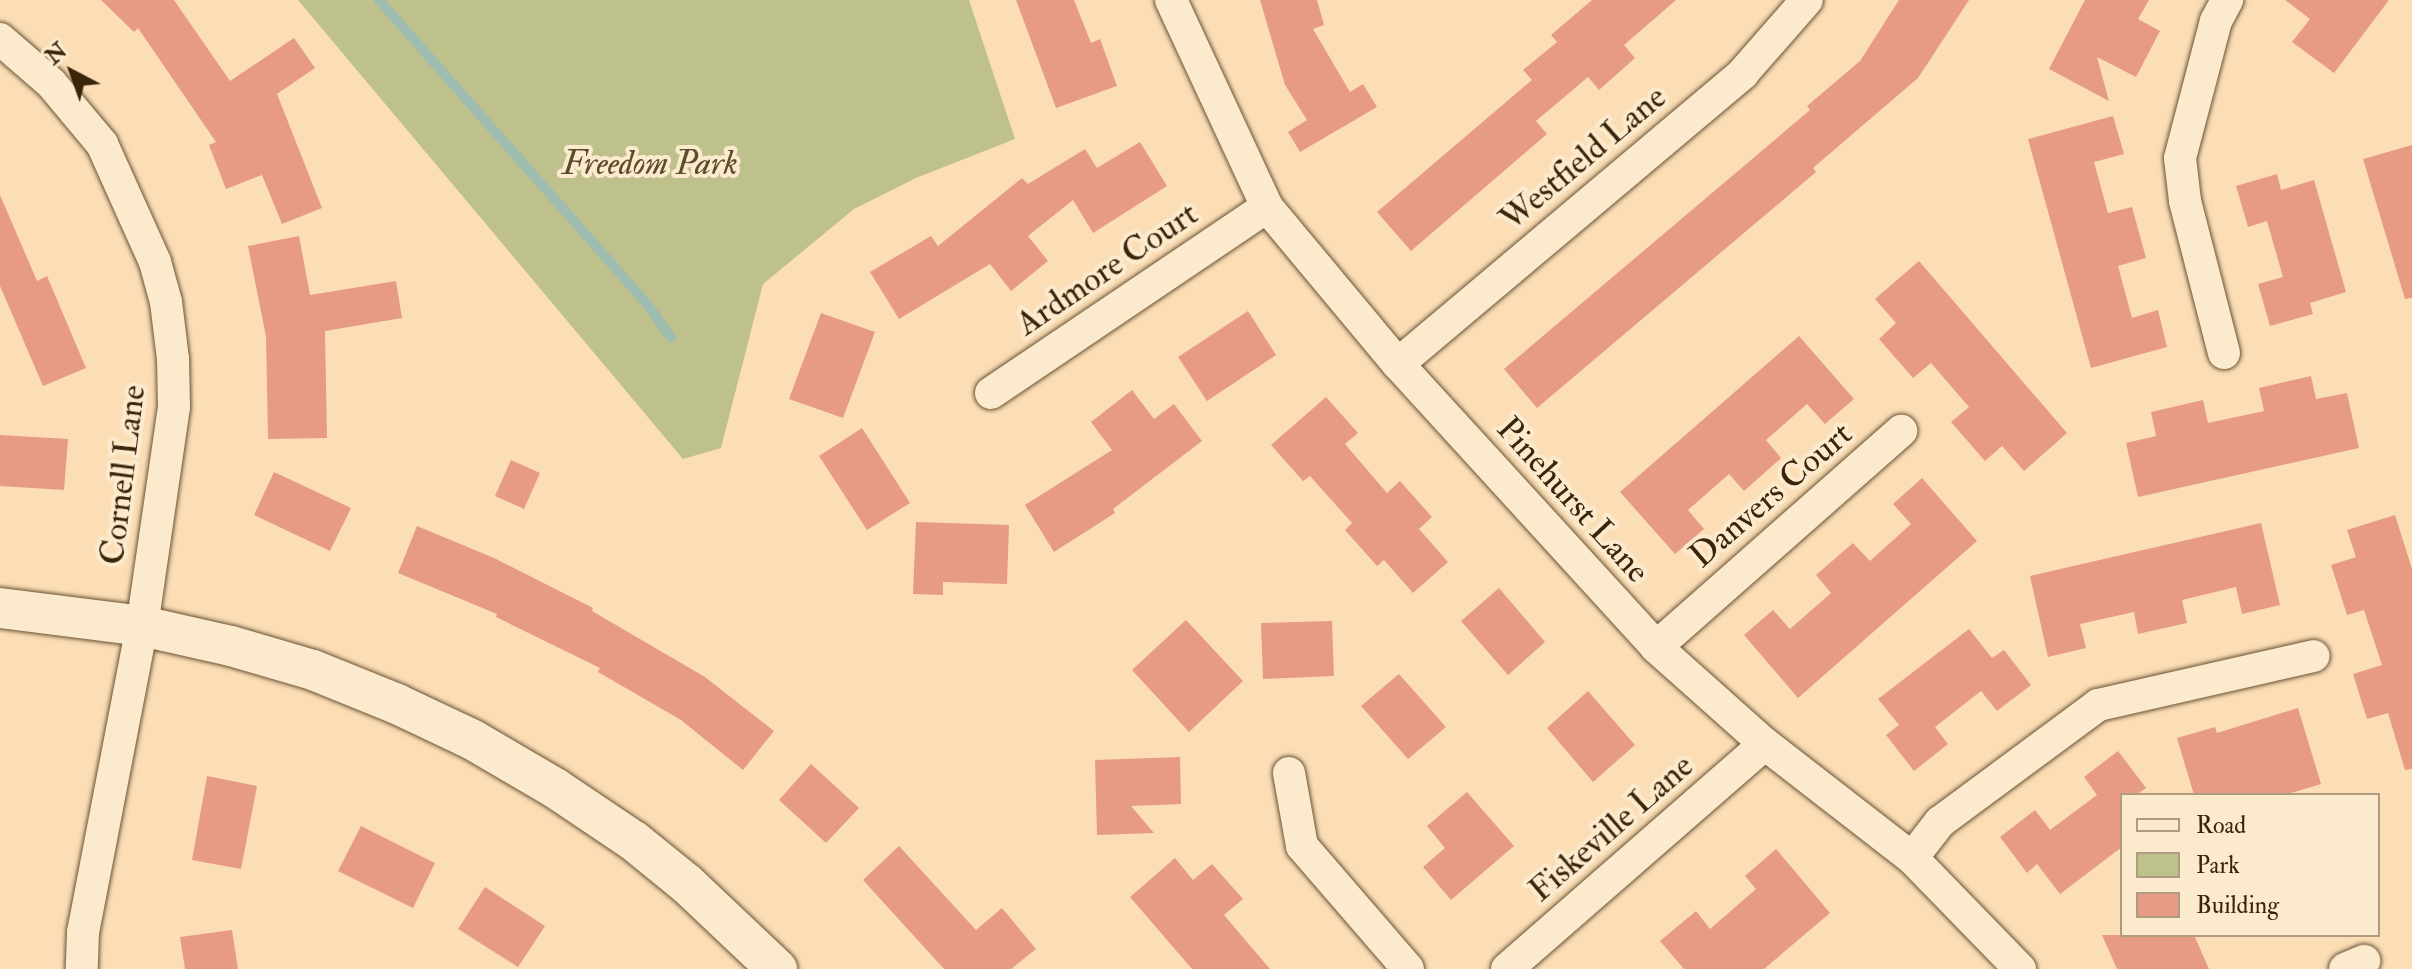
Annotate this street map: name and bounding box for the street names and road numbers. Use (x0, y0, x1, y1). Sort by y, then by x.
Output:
street label: Westfield Lane (1492, 77, 1674, 239)
street label: Ardmore Court (1009, 193, 1205, 345)
street label: Cornell Lane (92, 383, 154, 567)
street label: Pinehurst Lane (1488, 409, 1658, 591)
street label: Danvers Court (1682, 414, 1860, 576)
street label: Fiskeville Lane (1520, 746, 1702, 910)

